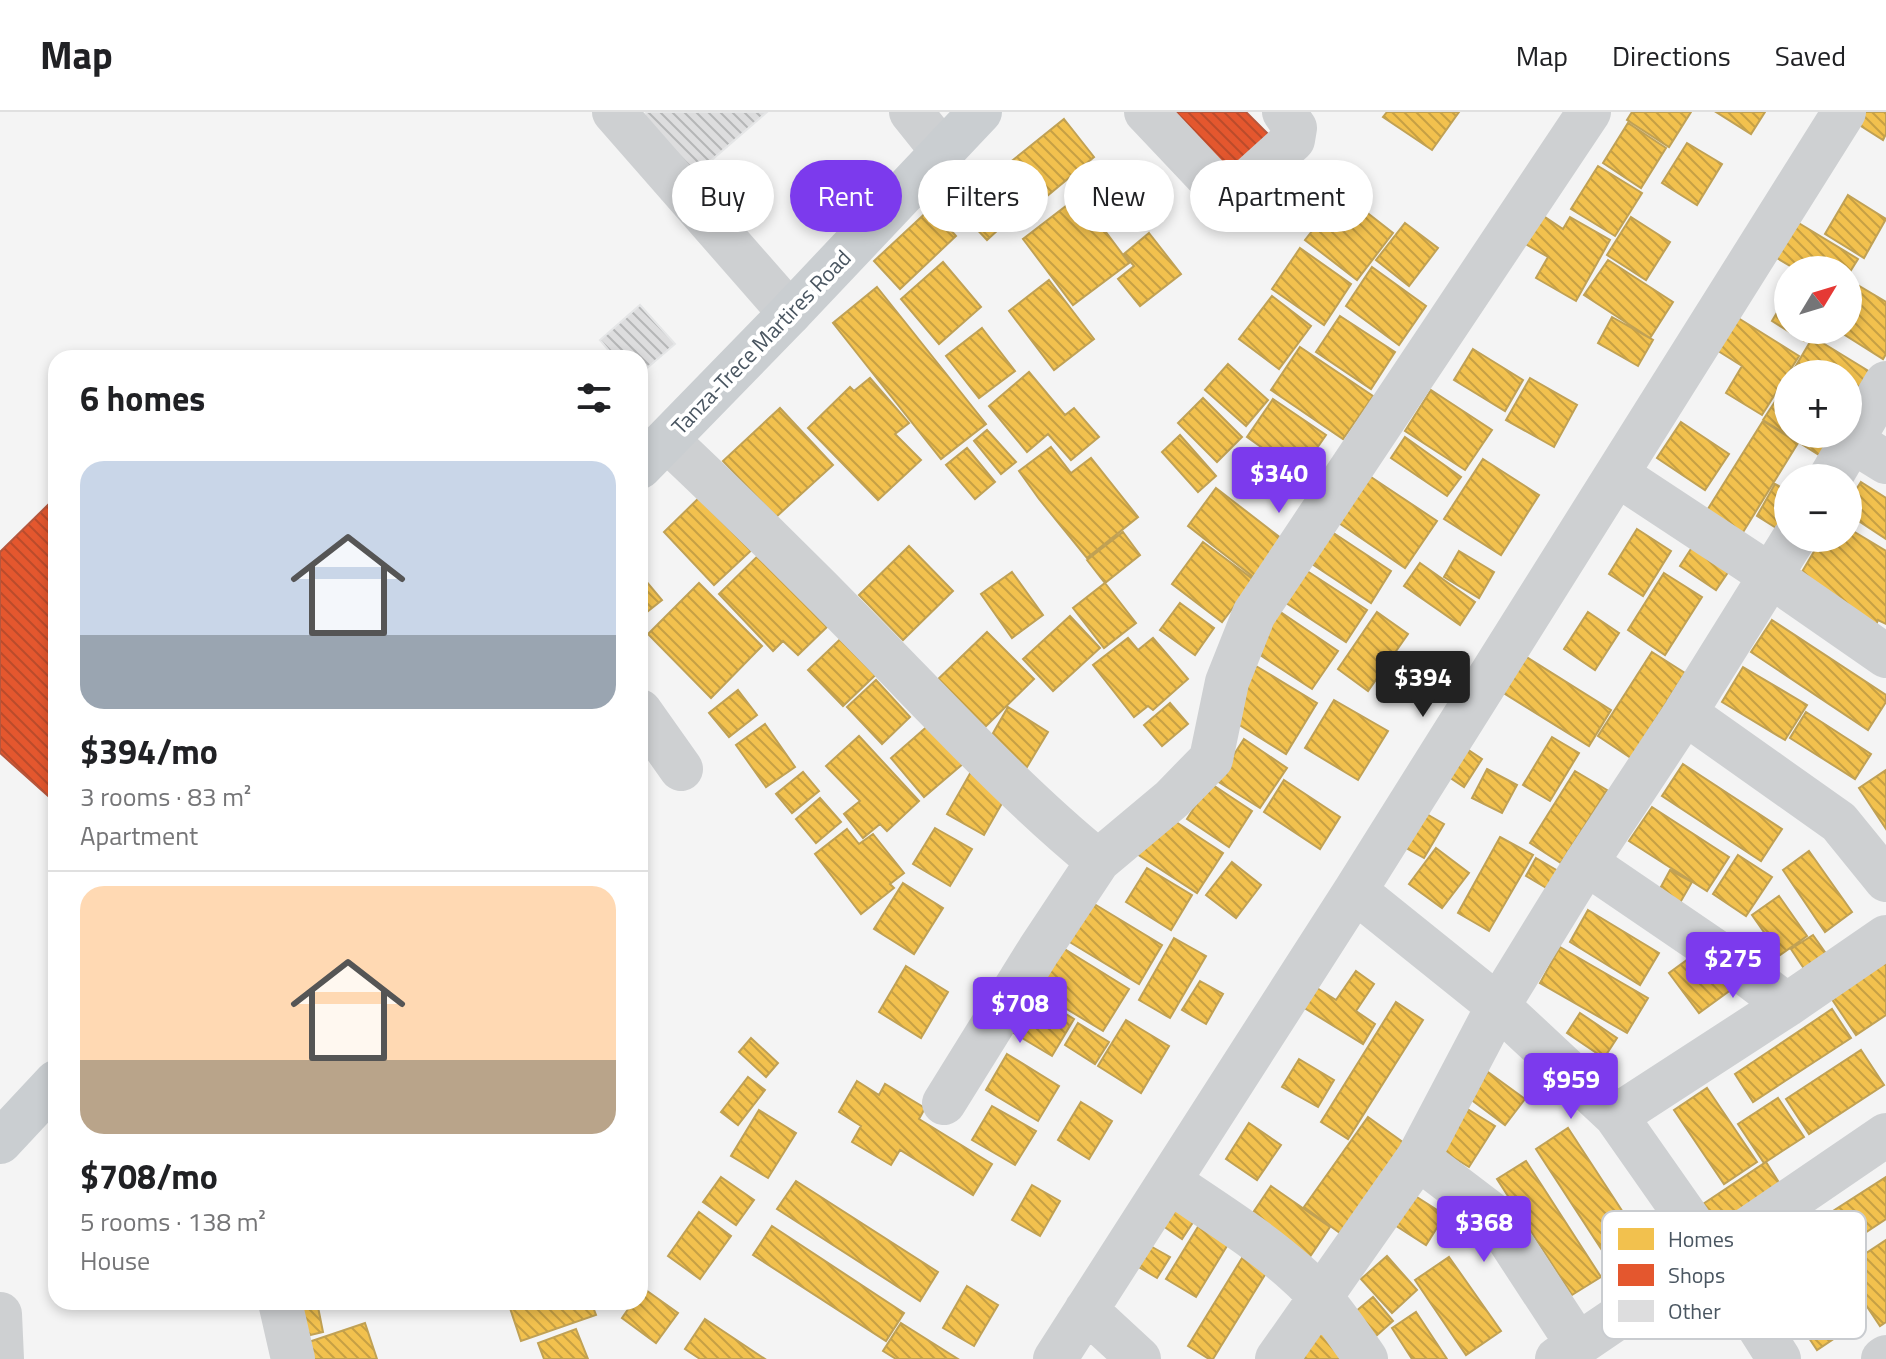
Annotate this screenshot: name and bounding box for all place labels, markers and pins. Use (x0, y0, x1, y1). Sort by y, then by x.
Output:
pin: $340 (1232, 447, 1326, 515)
pin: $394 (1376, 651, 1470, 719)
pin: $275 (1686, 932, 1780, 1000)
pin: $708 (973, 977, 1067, 1045)
pin: $959 (1524, 1053, 1618, 1121)
pin: $368 (1437, 1196, 1531, 1264)

